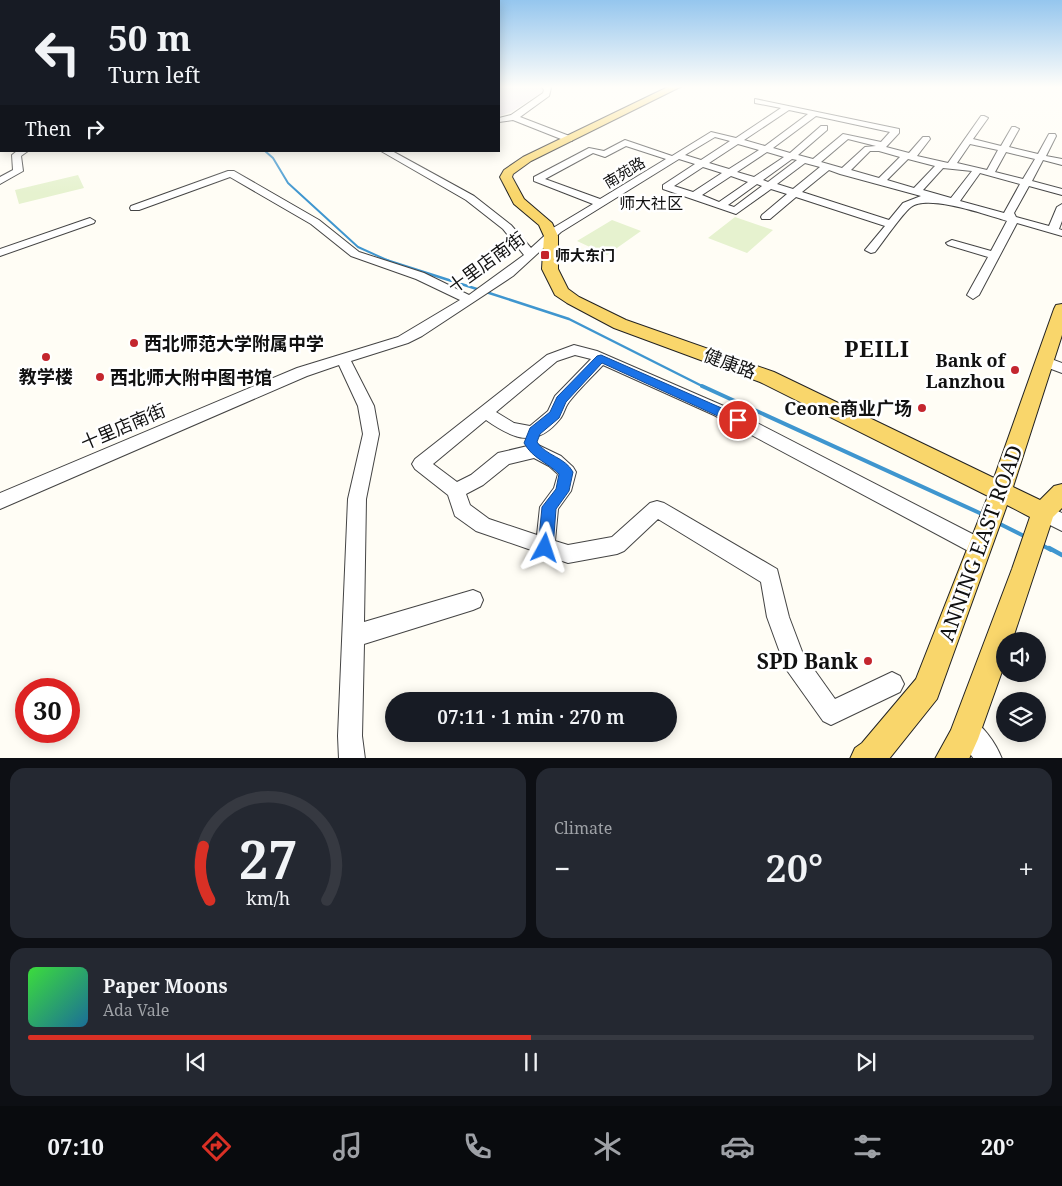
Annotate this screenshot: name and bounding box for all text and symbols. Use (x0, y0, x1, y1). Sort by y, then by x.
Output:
text: 50 m (108, 14, 191, 61)
icon: left (25, 20, 90, 85)
text: Turn left (108, 59, 200, 89)
icon: right (81, 115, 109, 143)
text: Then (25, 116, 71, 142)
street label: 南苑路 (600, 152, 648, 192)
district label: 师大社区 (619, 192, 683, 214)
street label: 十里店南街 (443, 226, 529, 298)
place label: 师大东门 (555, 245, 615, 265)
marker: 师大东门 (539, 249, 551, 261)
place label: 西北师范大学附属中学 (144, 331, 324, 355)
district label: PEILI (844, 333, 910, 363)
marker: 西北师范大学附属中学 (128, 337, 140, 349)
street label: 健康路 (701, 342, 759, 384)
place label: Bank of Lanzhou (926, 348, 1007, 393)
marker: 教学楼 (40, 351, 52, 363)
place label: 教学楼 (19, 364, 73, 388)
marker: Bank of Lanzhou (1009, 364, 1021, 376)
place label: 西北师大附中图书馆 (110, 365, 272, 389)
marker: 西北师大附中图书馆 (94, 371, 106, 383)
place label: Ceone商业广场 (784, 396, 912, 420)
street label: 十里店南街 (77, 397, 169, 455)
pin (717, 399, 759, 441)
marker: Ceone商业广场 (916, 402, 928, 414)
icon: arrive (724, 406, 752, 434)
street label: ANNING EAST ROAD (931, 441, 1029, 645)
position arrow (518, 521, 570, 573)
map controls (996, 632, 1046, 742)
button: sound (996, 632, 1046, 682)
place label: SPD Bank (757, 647, 859, 675)
marker: SPD Bank (862, 655, 874, 667)
speed limit sign: 30 (15, 678, 80, 743)
button: layers (996, 692, 1046, 742)
text: 07:11 · 1 min · 270 m (437, 704, 625, 730)
text: Climate (554, 817, 612, 839)
text: 27 (239, 823, 297, 894)
text: 20° (765, 841, 823, 893)
text: − (554, 849, 570, 887)
text: + (1018, 849, 1034, 887)
text: km/h (246, 886, 290, 910)
text: Paper Moons (103, 973, 228, 999)
text: Ada Vale (103, 999, 169, 1021)
icon: previous (182, 1048, 210, 1076)
icon: pause (517, 1048, 545, 1076)
icon: next (852, 1048, 880, 1076)
icon: directions (199, 1129, 234, 1164)
icon: music (330, 1129, 365, 1164)
icon: phone (460, 1129, 495, 1164)
icon: climate (590, 1129, 625, 1164)
icon: car (720, 1129, 755, 1164)
icon: filters (850, 1129, 885, 1164)
text: 07:10 (48, 1131, 104, 1161)
text: 20° (981, 1131, 1014, 1161)

